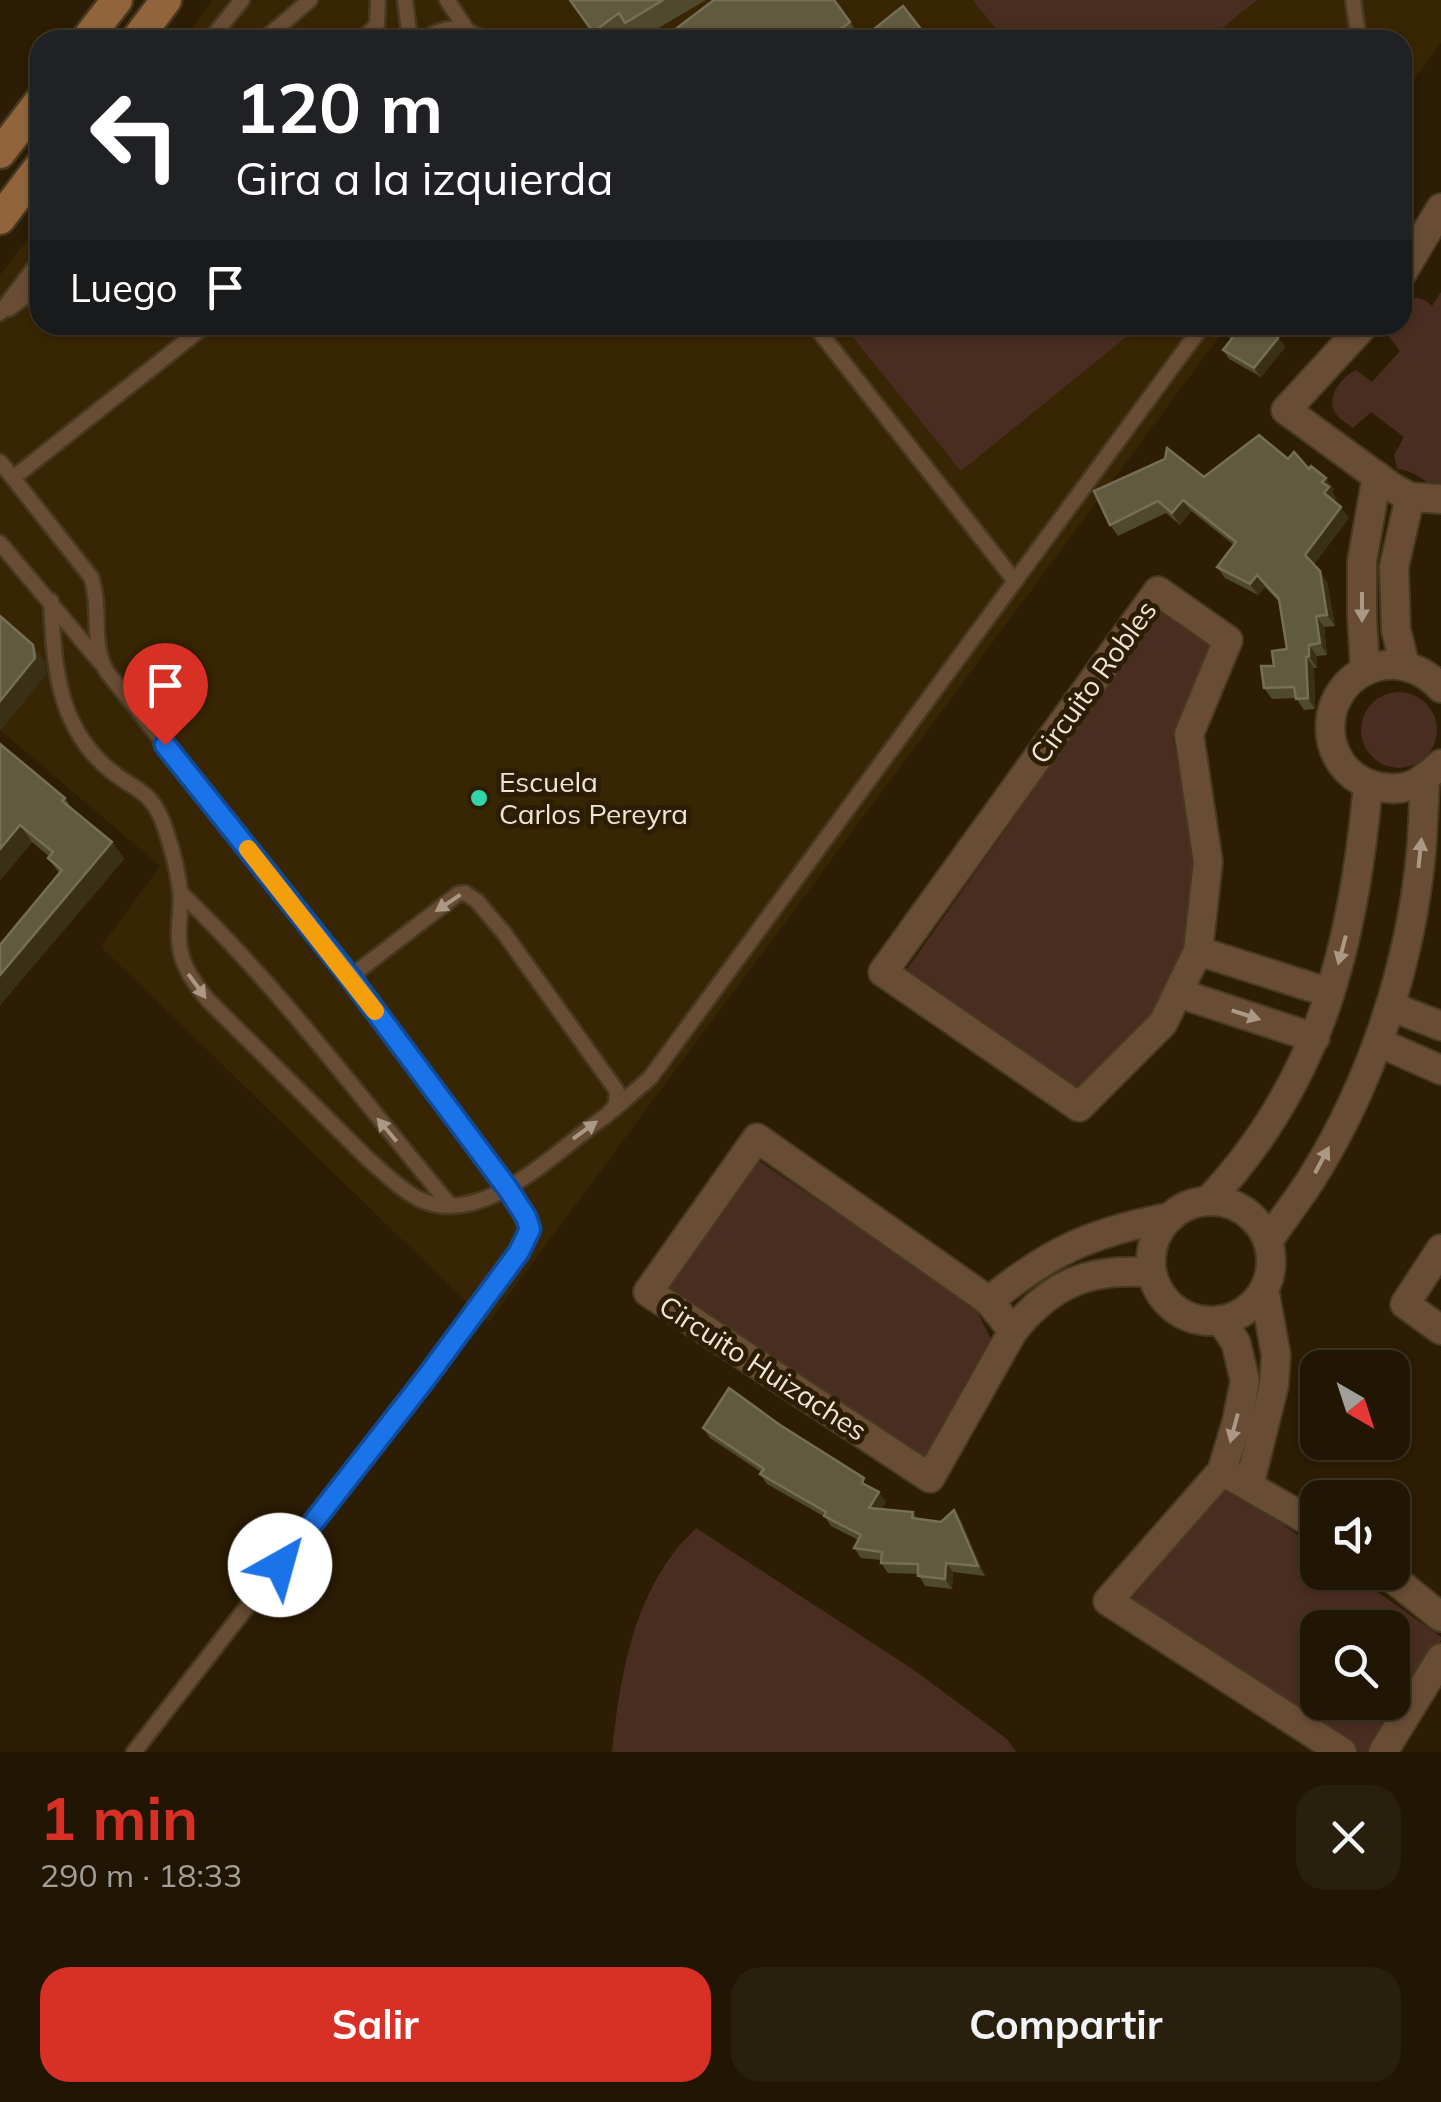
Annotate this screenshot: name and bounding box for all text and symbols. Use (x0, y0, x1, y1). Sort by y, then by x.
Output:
text: 120 m (235, 63, 443, 151)
icon: left (70, 70, 200, 200)
text: Gira a la izquierda (235, 150, 613, 206)
icon: arrive (198, 260, 253, 315)
text: Luego (70, 264, 178, 312)
one-way arrow (1354, 591, 1370, 623)
street label: Circuito Robles (1022, 593, 1163, 770)
pin (123, 643, 208, 746)
icon: arrive (138, 658, 193, 713)
place label: Escuela Carlos Pereyra (499, 764, 688, 831)
marker: Escuela Carlos Pereyra (468, 787, 490, 809)
one-way arrow (1412, 837, 1428, 868)
one-way arrow (435, 893, 462, 911)
one-way arrow (1334, 935, 1350, 966)
one-way arrow (187, 973, 206, 999)
one-way arrow (1232, 1009, 1262, 1024)
one-way arrow (377, 1118, 399, 1143)
one-way arrow (572, 1121, 598, 1141)
one-way arrow (1313, 1146, 1330, 1175)
street label: Circuito Huizaches (653, 1287, 874, 1448)
north arrow (1300, 1350, 1410, 1460)
map controls (1300, 1350, 1410, 1720)
one-way arrow (1226, 1413, 1242, 1444)
button: sound (1300, 1480, 1410, 1590)
position arrow (228, 1513, 332, 1617)
button: search (1300, 1610, 1410, 1720)
text: 1 min (40, 1780, 198, 1855)
button: close (1296, 1785, 1401, 1890)
text: 290 m · 18:33 (40, 1855, 242, 1895)
button: Salir (40, 1967, 711, 2082)
button: Compartir (731, 1967, 1401, 2082)

